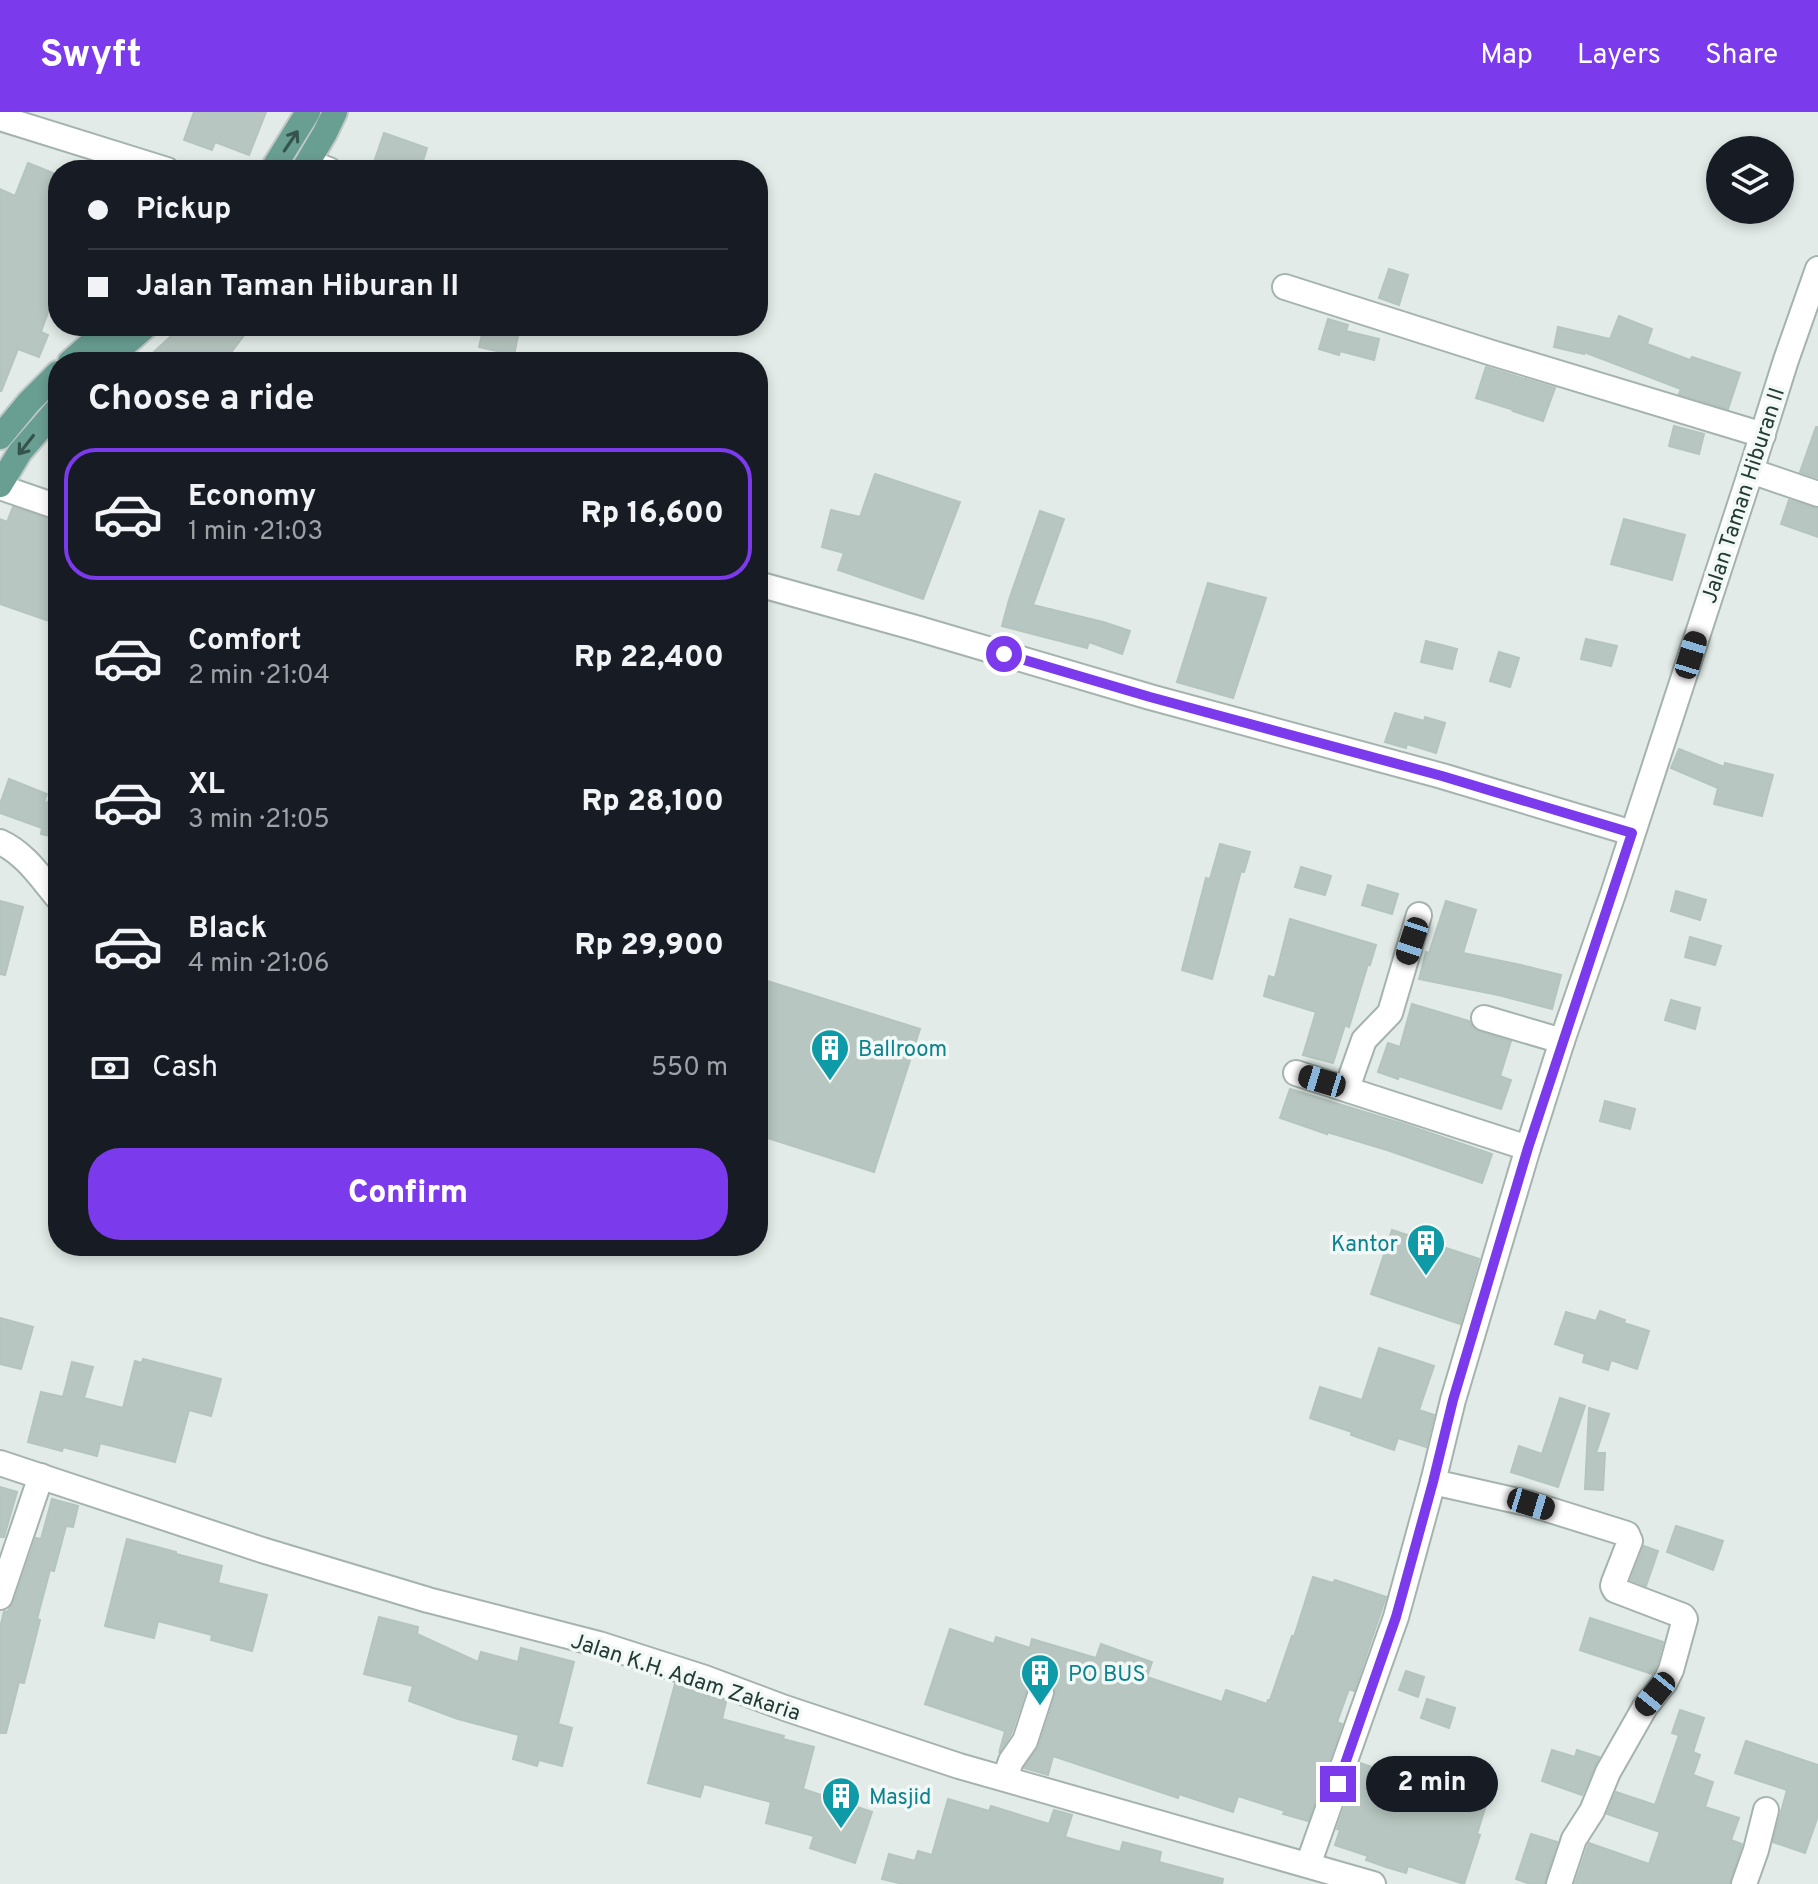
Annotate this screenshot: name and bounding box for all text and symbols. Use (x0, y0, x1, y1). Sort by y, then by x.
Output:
text: Swyft (40, 32, 142, 81)
text: Map (1480, 38, 1533, 74)
text: Layers (1577, 38, 1661, 74)
text: Share (1705, 38, 1778, 74)
one-way arrow (283, 131, 299, 153)
map controls (1706, 136, 1794, 224)
button: layers (1706, 136, 1794, 224)
text: Pickup (136, 192, 231, 229)
text: Jalan Taman Hiburan II (136, 269, 459, 306)
text: Choose a ride (88, 377, 314, 423)
street label: Jalan Taman Hiburan II (1697, 385, 1792, 607)
one-way arrow (18, 434, 35, 455)
icon: car (92, 478, 164, 550)
text: Economy (188, 479, 316, 516)
text: Rp 16,600 (581, 496, 724, 533)
text: 1 min · 21:03 (188, 516, 323, 549)
icon: car (92, 622, 164, 694)
text: Comfort (188, 623, 301, 660)
car (1673, 629, 1709, 681)
route start (986, 636, 1022, 672)
text: Rp 22,400 (574, 640, 724, 677)
text: 2 min · 21:04 (188, 660, 330, 693)
icon: car (92, 766, 164, 838)
text: XL (188, 767, 225, 804)
text: Rp 28,100 (581, 784, 724, 821)
text: 3 min · 21:05 (188, 804, 330, 837)
icon: car (92, 910, 164, 982)
text: Black (188, 911, 267, 948)
car (1393, 914, 1431, 968)
text: Rp 29,900 (574, 928, 724, 965)
text: 4 min · 21:06 (188, 948, 329, 981)
building icon: Ballroom (809, 1027, 851, 1082)
place label: Ballroom (858, 1037, 947, 1064)
icon: cash (88, 1046, 132, 1090)
text: Cash (152, 1050, 218, 1087)
text: 550 m (651, 1052, 728, 1085)
car (1296, 1063, 1348, 1099)
button: Confirm (88, 1148, 728, 1240)
building icon: Kantor (1405, 1222, 1447, 1277)
place label: Kantor (1331, 1232, 1398, 1259)
car (1505, 1486, 1557, 1522)
street label: Jalan K.H. Adam Zakaria (567, 1628, 804, 1728)
building icon: PO BUS (1019, 1652, 1061, 1707)
place label: PO BUS (1068, 1662, 1146, 1689)
car (1631, 1668, 1679, 1720)
callout: 2 min (1366, 1756, 1498, 1812)
route end (1320, 1766, 1356, 1802)
text: 2 min (1398, 1767, 1466, 1800)
building icon: Masjid (820, 1775, 862, 1830)
place label: Masjid (869, 1785, 931, 1812)

